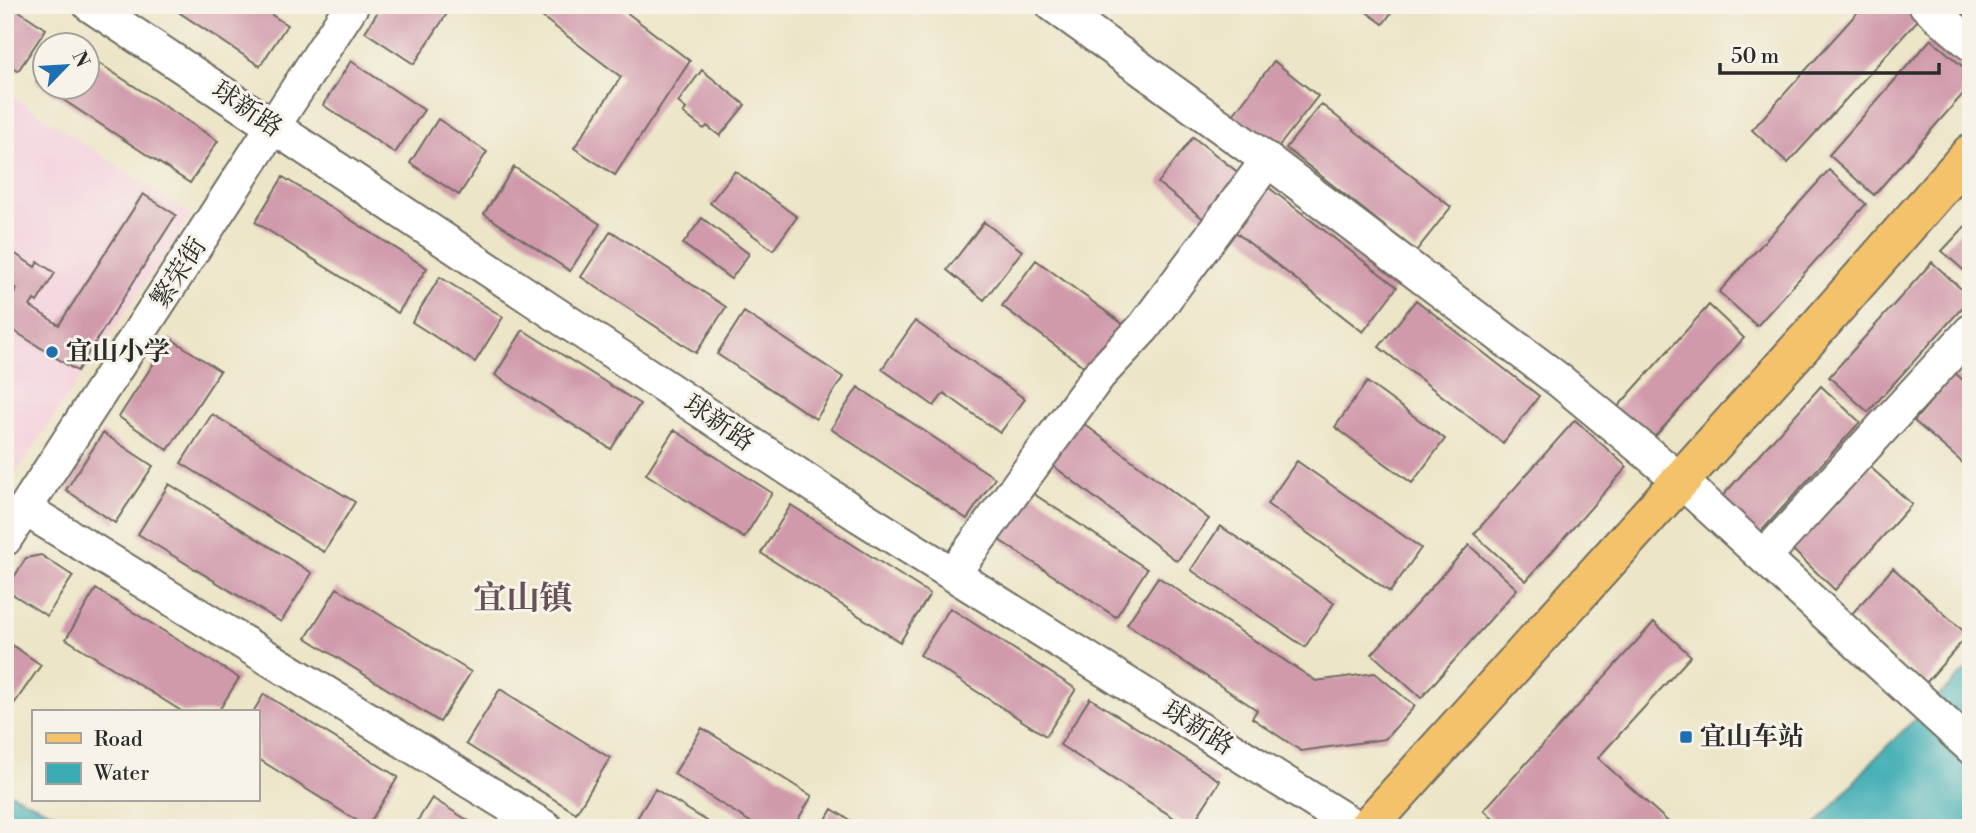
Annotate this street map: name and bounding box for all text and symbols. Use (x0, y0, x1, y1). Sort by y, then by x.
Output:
north arrow (32, 32, 102, 102)
scale bar (1720, 32, 1939, 76)
text: 50 m (1731, 44, 1779, 70)
text: N (66, 47, 95, 71)
street label: 球新路 (206, 74, 288, 144)
street label: 繁荣街 (144, 232, 214, 314)
place label: 宜山小学 (66, 336, 170, 368)
marker: 宜山小学 (44, 344, 60, 360)
street label: 球新路 (678, 388, 760, 458)
district label: 宜山镇 (474, 579, 573, 620)
street label: 球新路 (1156, 694, 1240, 762)
legend (32, 710, 259, 802)
place label: 宜山车站 (1700, 721, 1804, 753)
text: Road (94, 727, 143, 753)
marker: 宜山车站 (1678, 729, 1694, 745)
text: Water (93, 761, 149, 787)

